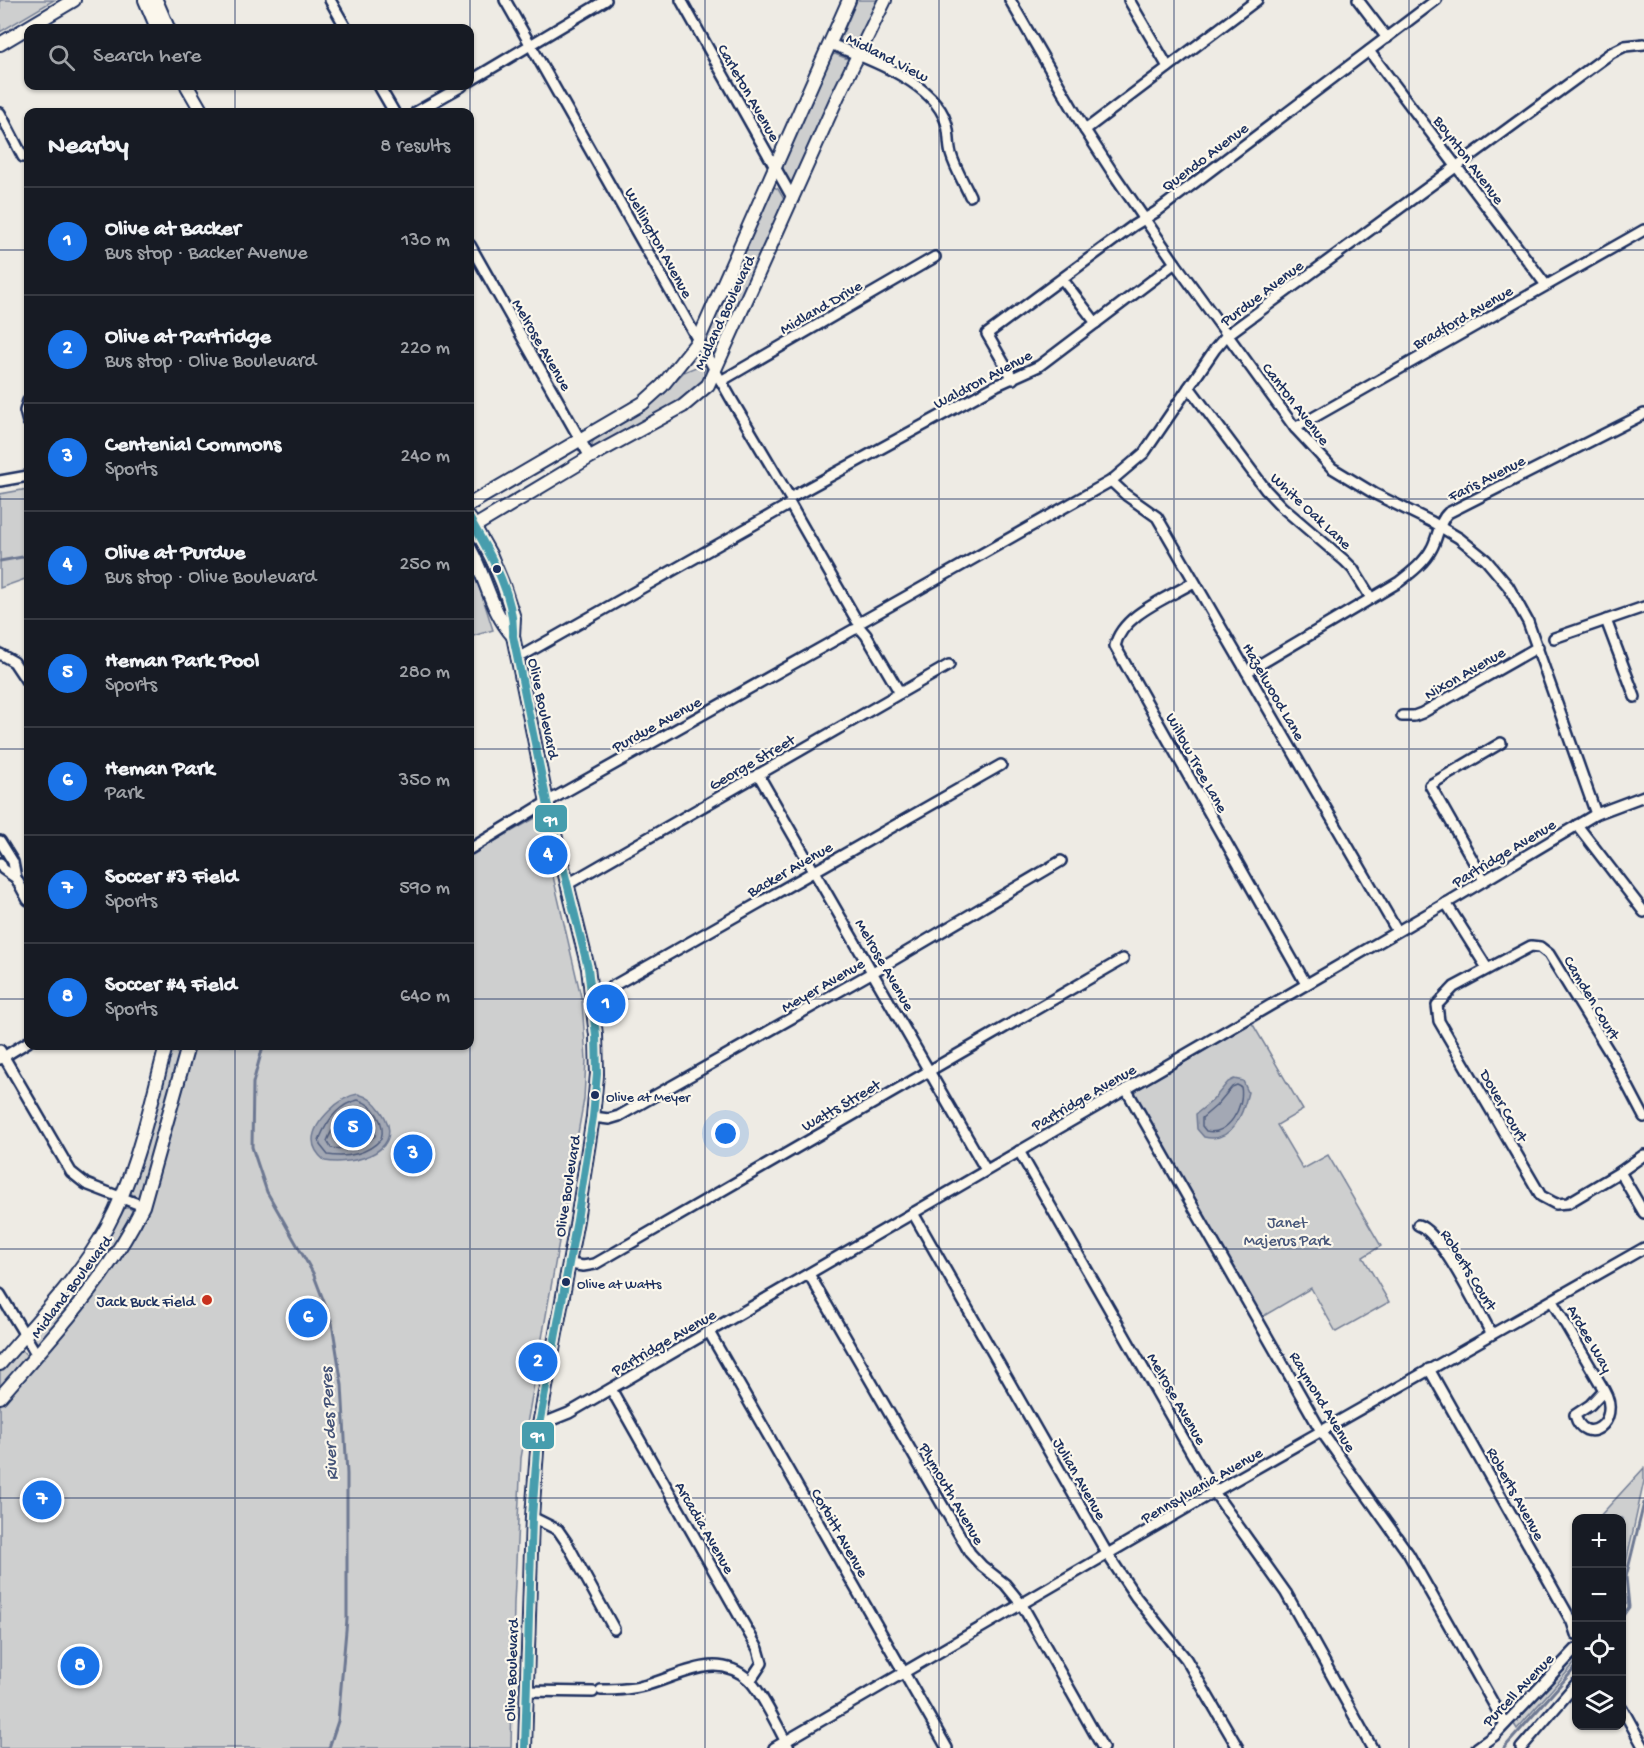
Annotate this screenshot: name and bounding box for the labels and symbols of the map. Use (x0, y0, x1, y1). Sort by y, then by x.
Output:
street label: Midland View (842, 30, 931, 88)
street label: Carleton Avenue (711, 42, 783, 146)
street label: Boynton Avenue (1427, 112, 1507, 210)
street label: Quendo Avenue (1159, 120, 1254, 198)
street label: Wellington Avenue (619, 185, 696, 303)
street label: Midland Boulevard (691, 252, 762, 374)
street label: Purdue Avenue (1217, 257, 1309, 333)
street label: Midland Drive (777, 277, 867, 340)
street label: Bradford Avenue (1410, 282, 1518, 356)
street label: Melrose Avenue (506, 296, 574, 396)
street label: Waldron Avenue (931, 347, 1037, 415)
street label: Canton Avenue (1256, 360, 1333, 451)
street label: Faris Avenue (1445, 452, 1530, 508)
street label: White Oak Lane (1265, 470, 1355, 556)
unlabelled marker (491, 563, 503, 575)
street label: Hazelwood Lane (1236, 641, 1308, 746)
street label: Nixon Avenue (1422, 644, 1510, 706)
street label: Olive Boulevard (522, 657, 562, 762)
street label: Purdue Avenue (609, 693, 706, 759)
street label: Willow Tree Lane (1160, 710, 1231, 818)
street label: George Street (706, 731, 800, 796)
line badge: 91 (534, 804, 568, 833)
text: 91 (543, 813, 558, 832)
street label: Partridge Avenue (1449, 816, 1561, 894)
pin: 4 (528, 832, 568, 878)
street label: Backer Avenue (744, 839, 837, 904)
street label: Melrose Avenue (849, 916, 917, 1016)
street label: Camden Court (1557, 953, 1623, 1046)
street label: Meyer Avenue (779, 955, 869, 1019)
pin: 1 (586, 982, 626, 1026)
street label: Partridge Avenue (1028, 1061, 1141, 1137)
street label: Dover Court (1473, 1066, 1531, 1147)
street label: Watts Street (799, 1076, 886, 1137)
marker: Olive at Meyer (589, 1089, 601, 1101)
place label: Olive at Meyer (606, 1090, 691, 1107)
pin: 5 (334, 1106, 372, 1150)
your location (711, 1119, 740, 1148)
pin: 3 (394, 1132, 432, 1176)
street label: Olive Boulevard (552, 1133, 587, 1239)
park label: Janet Majerus Park (1244, 1215, 1332, 1252)
street label: Roberts Court (1435, 1227, 1500, 1316)
street label: Midland Boulevard (28, 1232, 119, 1343)
marker: Olive at Watts (560, 1276, 572, 1288)
place label: Olive at Watts (577, 1277, 662, 1294)
marker: Jack Buck Field (200, 1293, 214, 1307)
place label: Jack Buck Field (96, 1294, 197, 1313)
pin: 6 (288, 1296, 328, 1340)
street label: Ardee Way (1561, 1302, 1615, 1377)
street label: Partridge Avenue (608, 1306, 721, 1382)
pin: 2 (518, 1340, 558, 1384)
street label: Raymond Avenue (1284, 1349, 1359, 1457)
street label: Melrose Avenue (1141, 1350, 1209, 1450)
water label: River des Peres (317, 1364, 344, 1481)
line badge: 91 (521, 1421, 555, 1450)
text: 91 (530, 1429, 545, 1448)
street label: Julian Avenue (1047, 1435, 1109, 1525)
street label: Plymouth Avenue (913, 1440, 987, 1550)
street label: Pennsylvania Avenue (1138, 1444, 1268, 1530)
street label: Roberts Avenue (1481, 1445, 1548, 1545)
pin: 7 (22, 1478, 62, 1522)
street label: Arcadia Avenue (669, 1479, 737, 1579)
street label: Corbitt Avenue (805, 1486, 871, 1582)
street label: Olive Boulevard (502, 1617, 525, 1722)
pin: 8 (60, 1644, 100, 1688)
street label: Purcell Avenue (1479, 1650, 1560, 1733)

